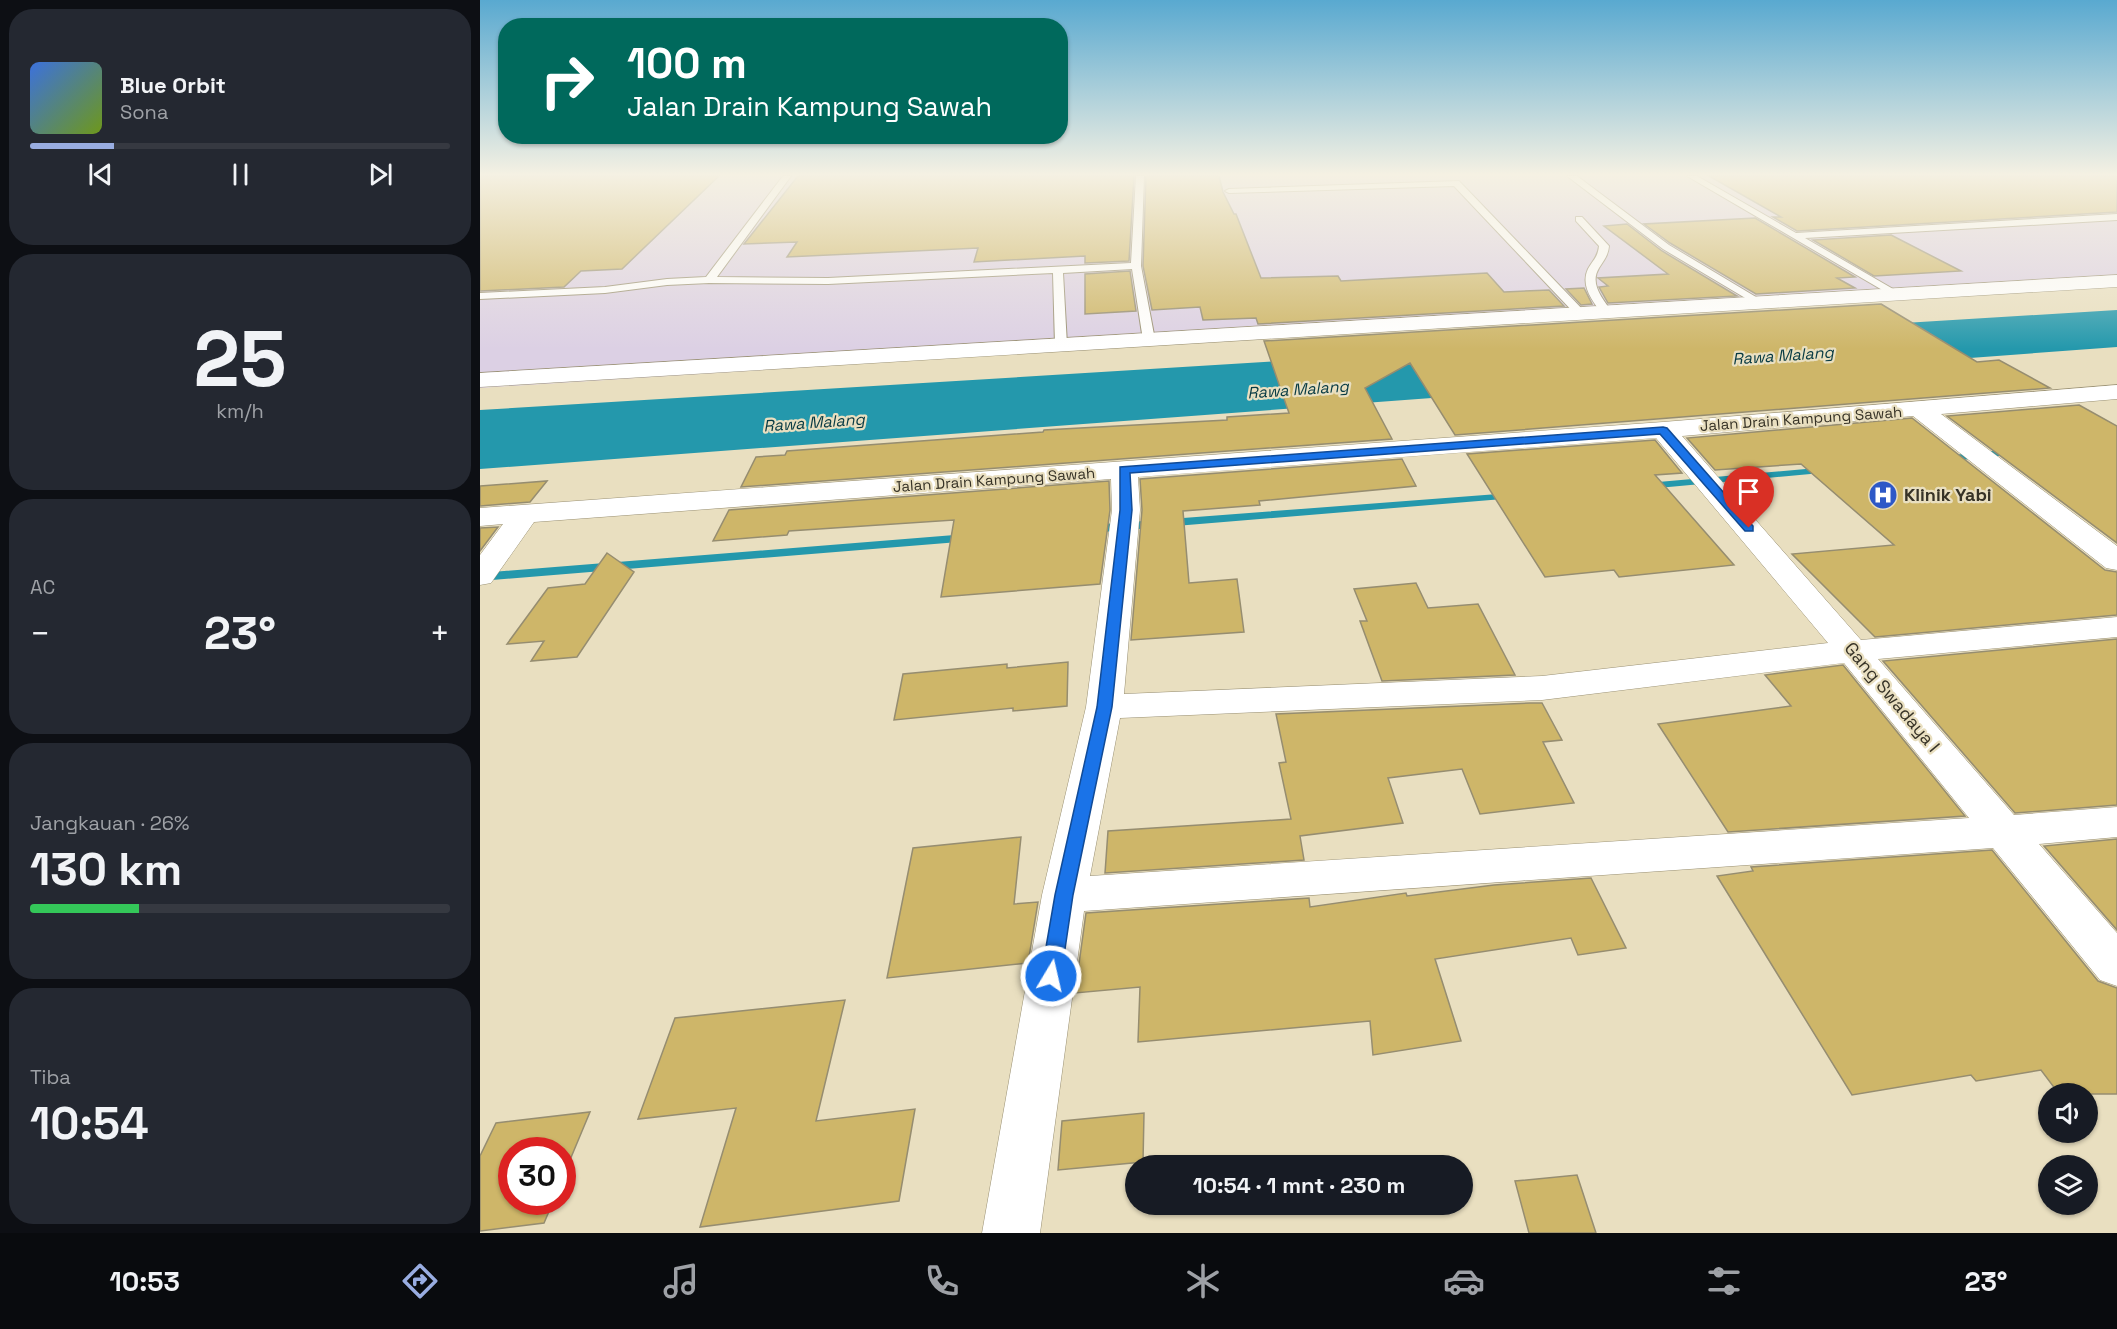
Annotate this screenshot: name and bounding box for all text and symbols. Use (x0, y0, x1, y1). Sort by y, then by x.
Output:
text: 100 m (627, 37, 747, 90)
icon: right (528, 42, 606, 120)
text: Blue Orbit (120, 71, 226, 99)
text: Jalan Drain Kampung Sawah (627, 89, 992, 124)
text: Sona (120, 99, 168, 125)
icon: previous (84, 158, 117, 191)
icon: pause (224, 158, 257, 191)
icon: next (364, 158, 397, 191)
text: 25 (193, 309, 287, 409)
water label: Rawa Malang (1732, 341, 1835, 370)
water label: Rawa Malang (1247, 375, 1350, 404)
text: km/h (216, 398, 264, 424)
street label: Jalan Drain Kampung Sawah (1699, 402, 1903, 435)
water label: Rawa Malang (763, 408, 866, 437)
street label: Jalan Drain Kampung Sawah (892, 463, 1096, 496)
pin (1723, 466, 1774, 528)
icon: arrive (1732, 475, 1765, 508)
hospital icon: Klinik Yabi (1867, 479, 1899, 511)
place label: Klinik Yabi (1904, 483, 1992, 506)
text: AC (30, 574, 55, 600)
text: 23° (204, 605, 276, 662)
text: − (30, 613, 50, 655)
text: + (430, 613, 450, 655)
street label: Gang Swadaya I (1840, 637, 1945, 757)
text: Jangkauan · 26% (30, 810, 190, 836)
text: 130 km (30, 841, 182, 898)
position arrow (1019, 944, 1083, 1008)
text: Tiba (30, 1064, 71, 1090)
map controls (2038, 1083, 2098, 1215)
button: sound (2038, 1083, 2098, 1143)
text: 10:54 (30, 1095, 149, 1152)
speed limit sign: 30 (498, 1137, 576, 1215)
button: layers (2038, 1155, 2098, 1215)
text: 10:54 · 1 mnt · 230 m (1193, 1171, 1405, 1199)
icon: directions (399, 1260, 441, 1302)
icon: music (660, 1260, 702, 1302)
icon: phone (921, 1260, 963, 1302)
icon: climate (1182, 1260, 1224, 1302)
icon: car (1443, 1260, 1485, 1302)
icon: filters (1703, 1260, 1745, 1302)
text: 10:53 (109, 1264, 180, 1299)
text: 23° (1964, 1264, 2008, 1299)

